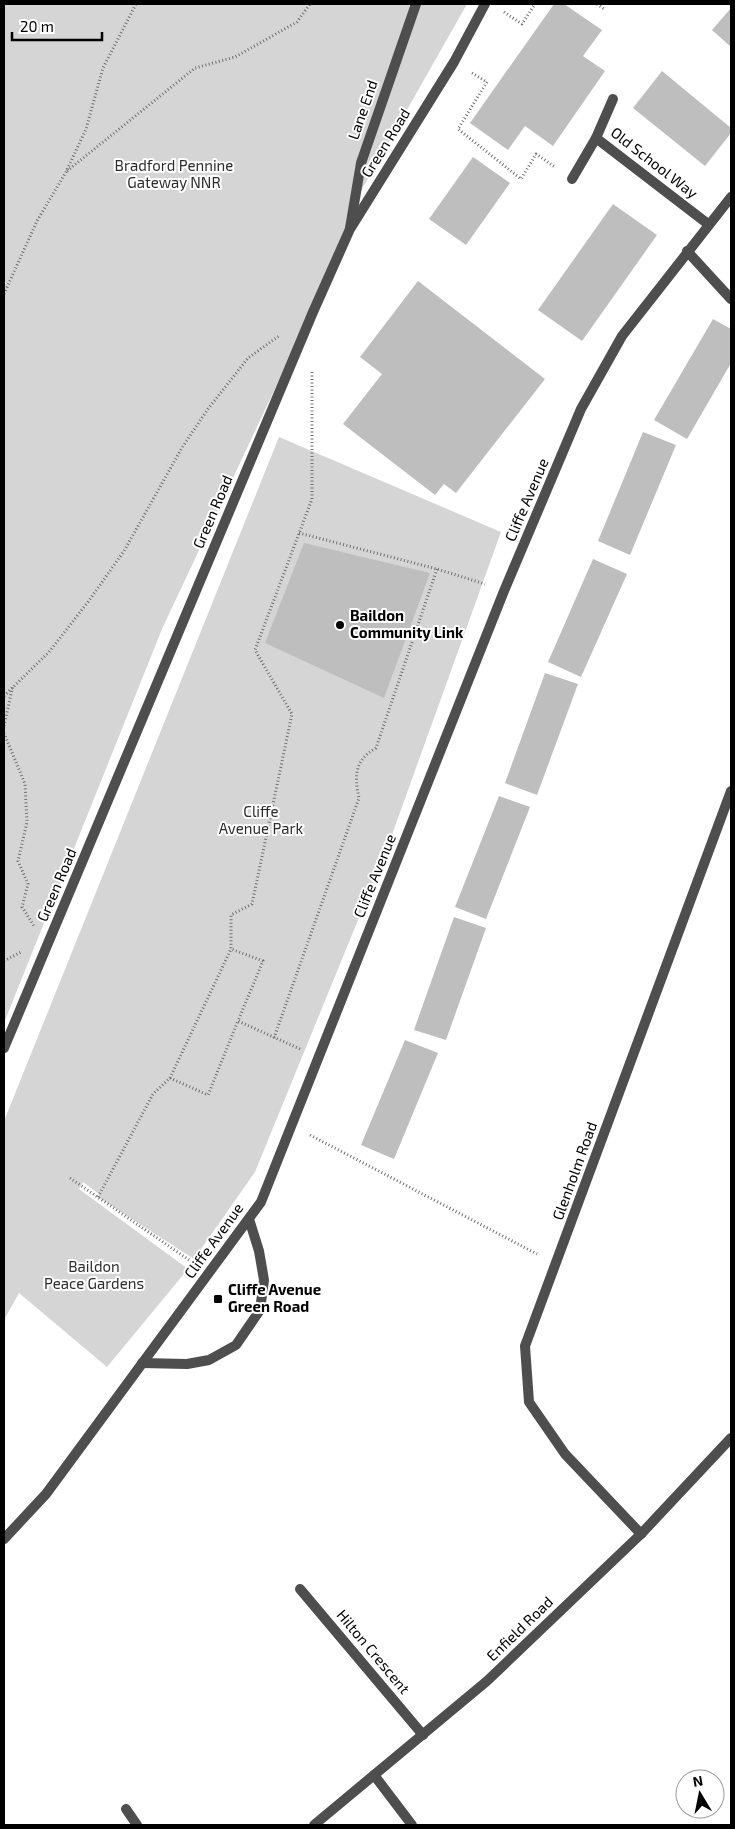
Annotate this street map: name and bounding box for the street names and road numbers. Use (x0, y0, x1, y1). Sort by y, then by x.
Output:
street label: Lane End (343, 78, 381, 142)
street label: Green Road (357, 105, 413, 180)
street label: Old School Way (608, 123, 702, 202)
street label: Cliffe Avenue (500, 455, 552, 544)
street label: Green Road (189, 472, 236, 551)
street label: Cliffe Avenue (349, 831, 399, 920)
street label: Green Road (33, 845, 80, 924)
street label: Glenholm Road (548, 1119, 600, 1222)
street label: Cliffe Avenue (180, 1199, 247, 1282)
street label: Enfield Road (482, 1592, 556, 1664)
street label: Hilton Crescent (333, 1606, 414, 1697)

